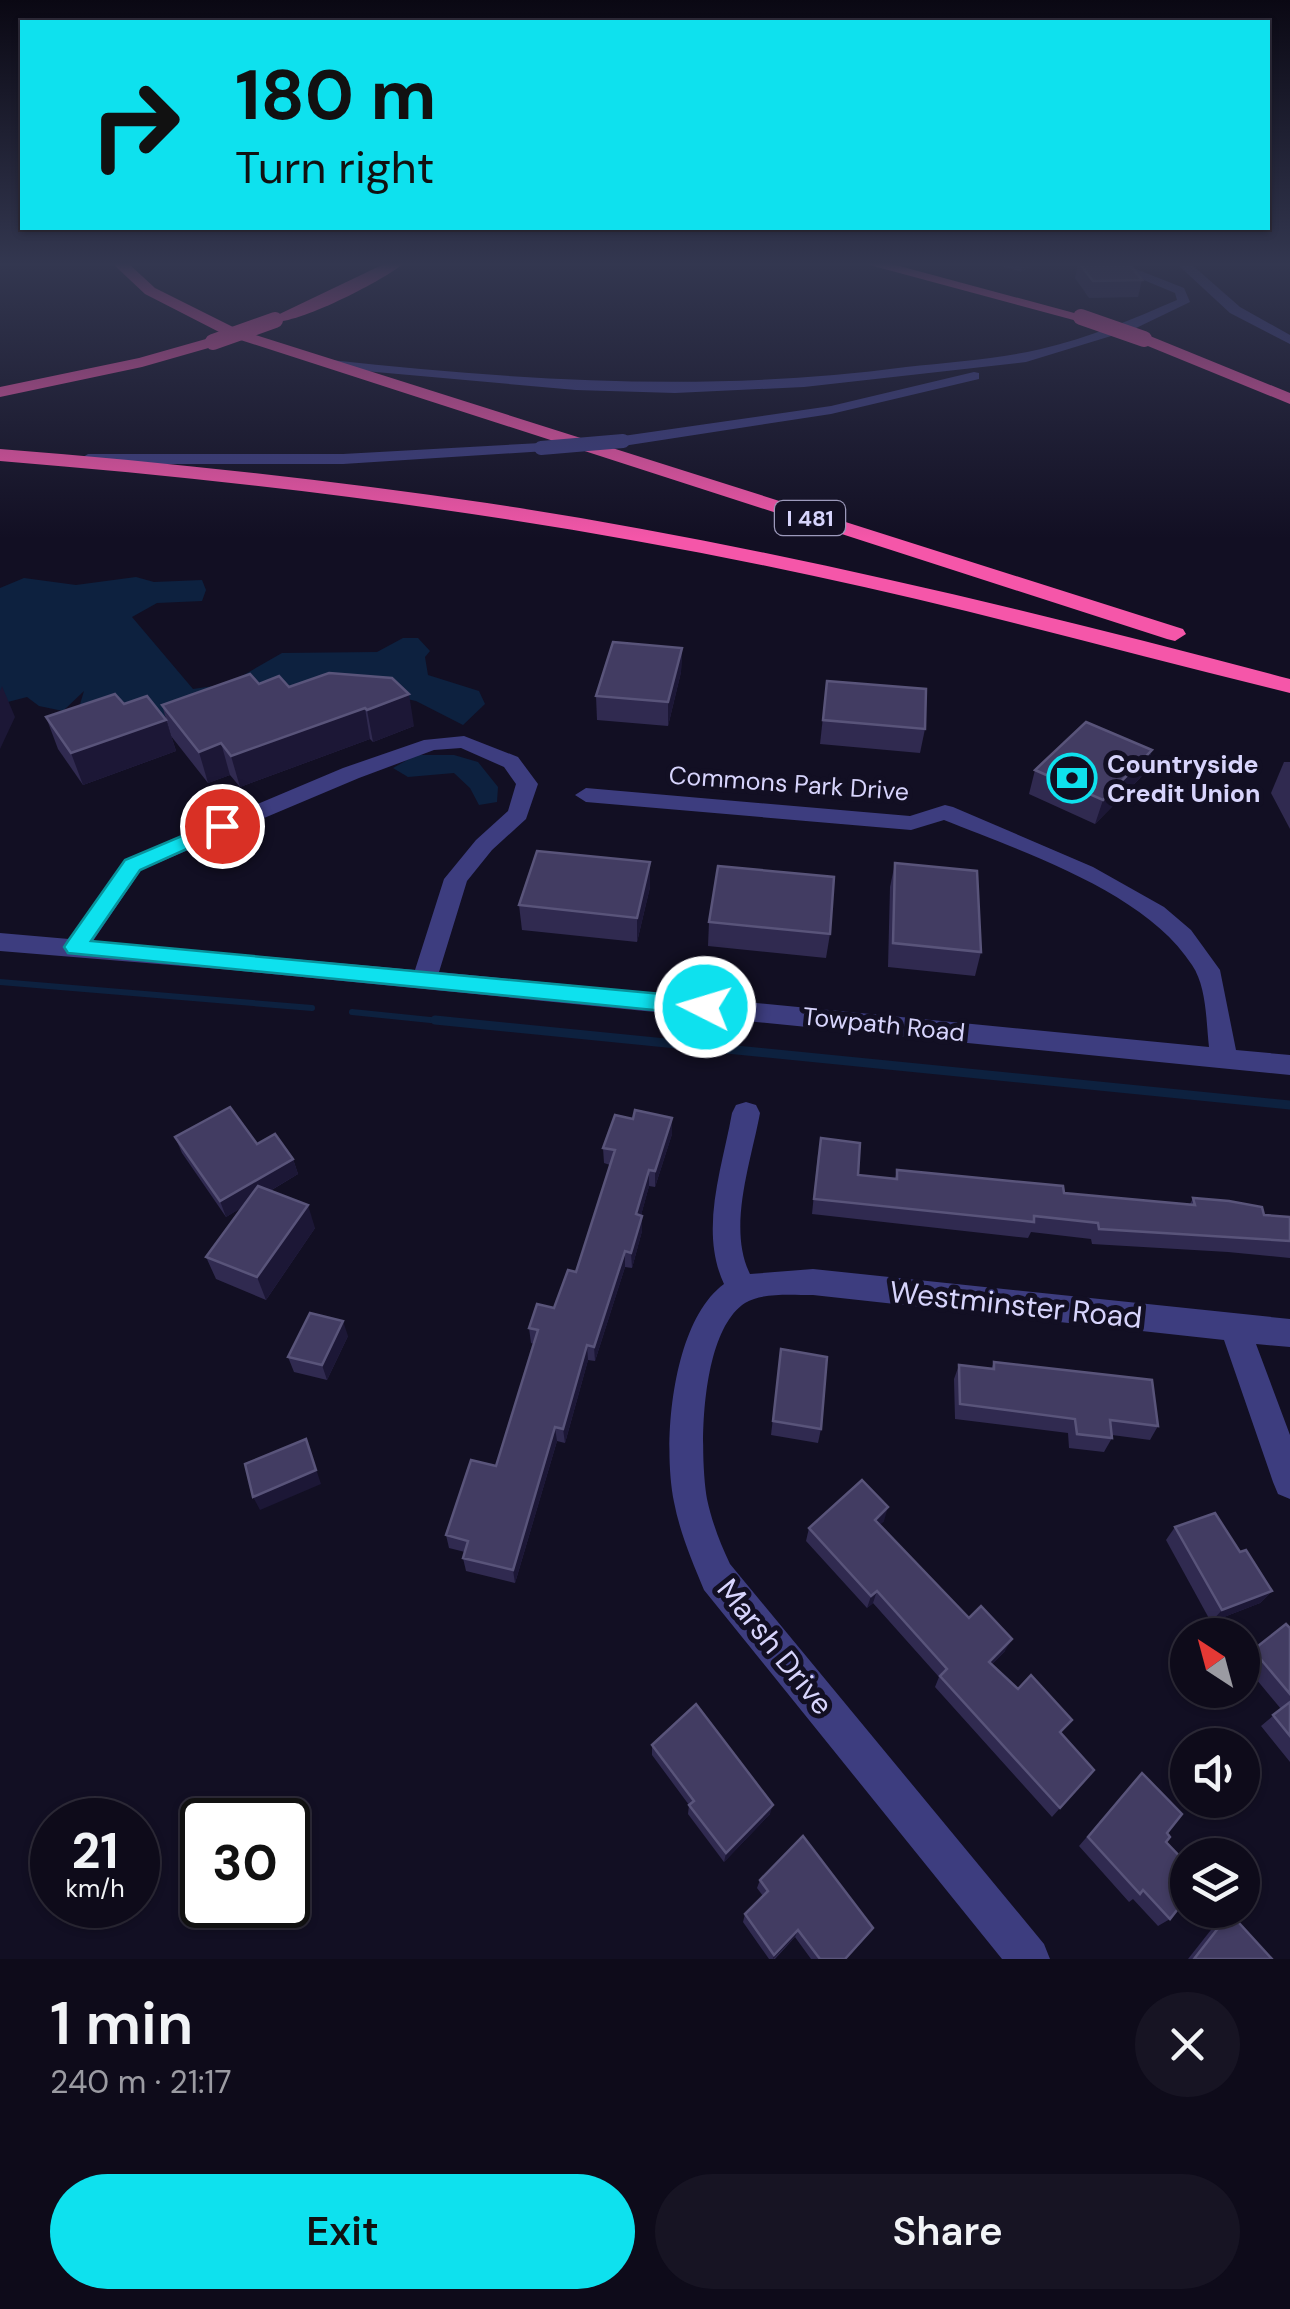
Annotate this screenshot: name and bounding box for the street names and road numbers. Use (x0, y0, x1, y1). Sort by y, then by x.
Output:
road number: I 481 (775, 501, 845, 535)
street label: Commons Park Drive (668, 759, 910, 808)
street label: Towpath Road (801, 1000, 967, 1049)
street label: Westminster Road (888, 1272, 1144, 1337)
street label: Marsh Drive (709, 1571, 842, 1723)

